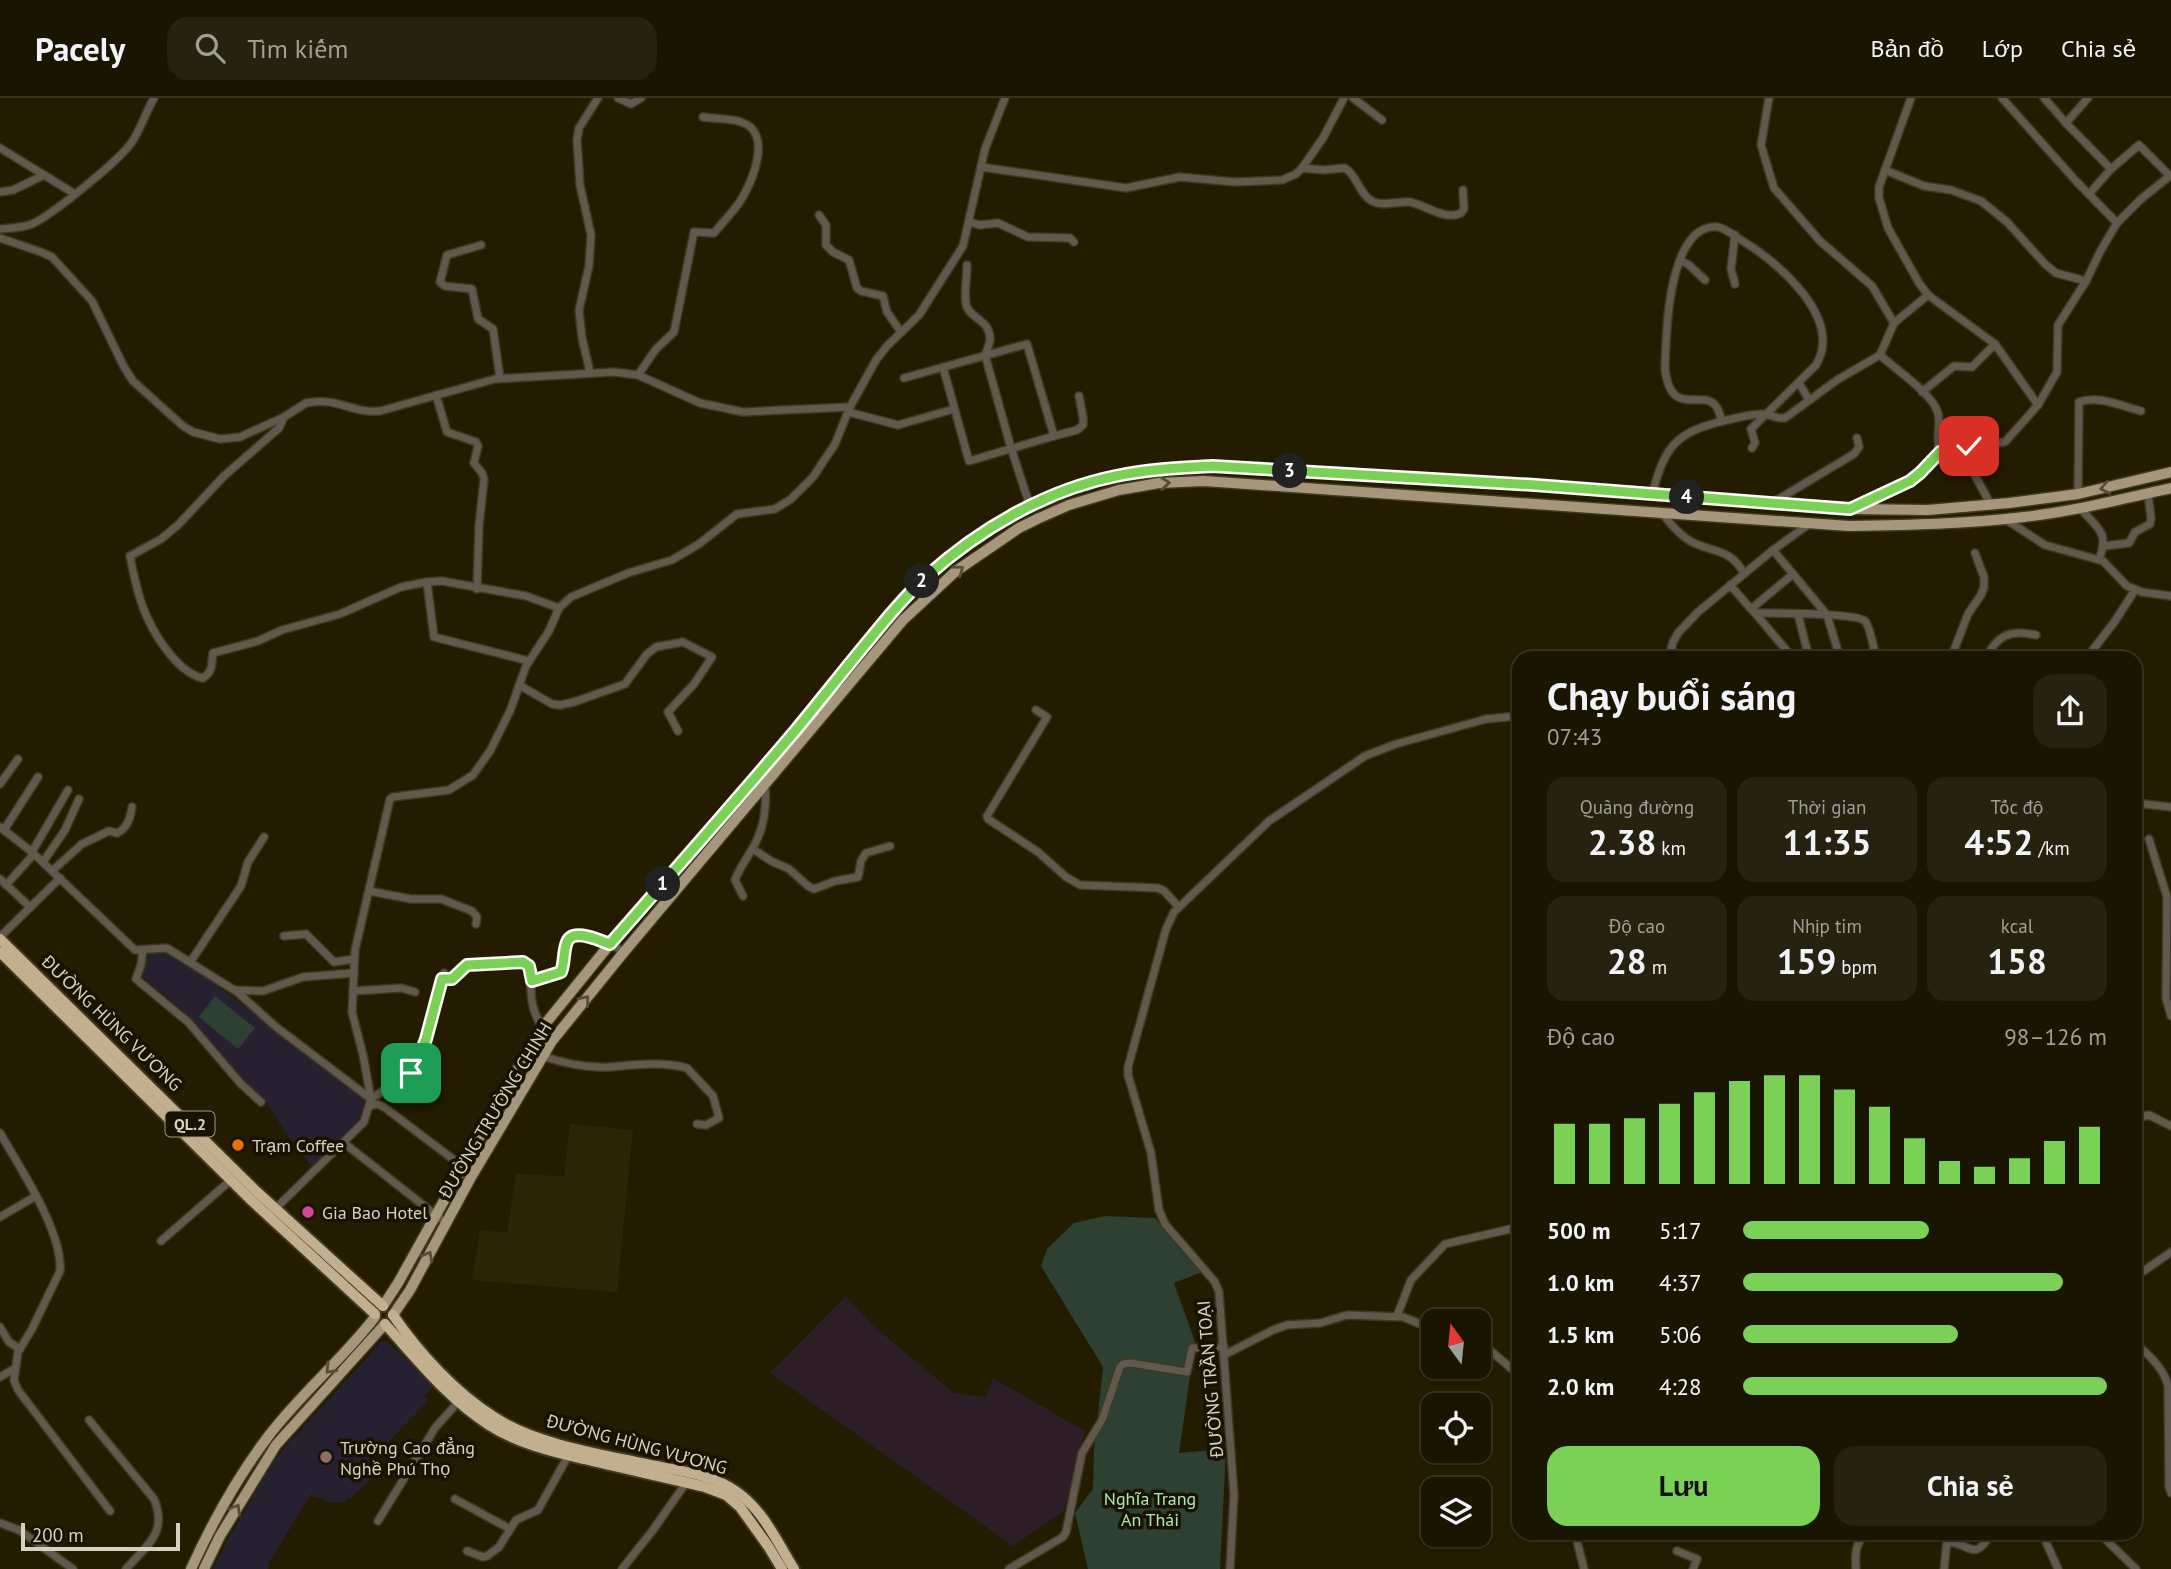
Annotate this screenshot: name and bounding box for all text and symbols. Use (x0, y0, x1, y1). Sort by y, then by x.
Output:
search box (167, 17, 657, 80)
text: Pacely (35, 27, 125, 70)
icon: search (191, 29, 229, 67)
text: Tìm kiếm (247, 32, 348, 65)
text: Bản đồ (1871, 33, 1944, 64)
text: Lớp (1982, 33, 2023, 64)
text: Chia sẻ (2061, 33, 2136, 64)
pin (1939, 416, 1999, 476)
icon: check (1950, 427, 1988, 465)
pin: 3 (1272, 454, 1308, 488)
text: 3 (1284, 458, 1295, 482)
one-way arrow (1160, 476, 1171, 491)
one-way arrow (2099, 479, 2111, 494)
pin: 4 (1670, 480, 1704, 514)
text: 4 (1681, 484, 1692, 508)
pin: 2 (904, 564, 940, 598)
one-way arrow (951, 565, 963, 578)
text: 2 (916, 568, 927, 592)
text: Chạy buổi sáng (1547, 671, 1796, 720)
button: share (2033, 674, 2107, 748)
text: 07:43 (1547, 722, 1602, 751)
text: Quãng đường (1580, 795, 1694, 819)
text: Thời gian (1788, 795, 1866, 819)
text: Tốc độ (1991, 795, 2043, 819)
text: 2.38 (1588, 819, 1656, 865)
text: 11:35 (1783, 819, 1871, 865)
text: 4:52 (1964, 819, 2033, 865)
text: km (1656, 836, 1686, 860)
text: /km (2033, 836, 2070, 860)
pin: 1 (646, 866, 680, 902)
text: 1 (657, 871, 668, 895)
text: Độ cao (1609, 914, 1665, 938)
text: Nhịp tim (1792, 914, 1862, 938)
text: kcal (2001, 914, 2033, 938)
text: 28 (1607, 938, 1647, 984)
text: 159 (1777, 938, 1836, 984)
text: 158 (1987, 938, 2047, 984)
street label: ĐƯỜNG HÙNG VƯƠNG (36, 949, 187, 1096)
text: m (1647, 955, 1667, 979)
text: bpm (1836, 955, 1877, 979)
one-way arrow (577, 995, 589, 1008)
street label: ĐƯỜNG TRƯỜNG CHINH (433, 1018, 557, 1203)
text: Độ cao (1547, 1022, 1615, 1051)
text: 98–126 m (2004, 1022, 2107, 1051)
pin (381, 1043, 441, 1103)
icon: arrive (392, 1054, 430, 1092)
road number: QL.2 (166, 1112, 214, 1136)
place label: Trạm Coffee (252, 1134, 344, 1157)
marker: Trạm Coffee (230, 1137, 246, 1153)
place label: Gia Bao Hotel (322, 1201, 428, 1224)
marker: Gia Bao Hotel (300, 1204, 316, 1220)
text: 500 m (1547, 1216, 1610, 1245)
text: 5:17 (1659, 1216, 1702, 1245)
one-way arrow (420, 1251, 433, 1263)
text: 1.0 km (1547, 1268, 1614, 1297)
text: 4:37 (1659, 1268, 1702, 1297)
street label: ĐƯỜNG TRẦN TOẠI (1192, 1299, 1228, 1460)
north arrow (1421, 1309, 1491, 1379)
map controls (1421, 1309, 1491, 1547)
text: 1.5 km (1547, 1320, 1614, 1349)
text: 5:06 (1659, 1320, 1702, 1349)
one-way arrow (326, 1361, 339, 1374)
text: 2.0 km (1547, 1372, 1614, 1401)
text: 4:28 (1659, 1372, 1702, 1401)
button: locate (1421, 1393, 1491, 1463)
street label: ĐƯỜNG HÙNG VƯƠNG (543, 1409, 730, 1479)
place label: Trường Cao đẳng Nghề Phú Thọ (340, 1436, 475, 1480)
button: Lưu (1547, 1446, 1820, 1526)
button: Chia sẻ (1834, 1446, 2107, 1526)
marker: Trường Cao đẳng Nghề Phú Thọ (318, 1449, 334, 1465)
button: layers (1421, 1477, 1491, 1547)
park label: Nghĩa Trang An Thái (1104, 1487, 1196, 1531)
one-way arrow (228, 1503, 241, 1516)
scale bar (21, 1520, 180, 1552)
text: 200 m (32, 1523, 84, 1547)

